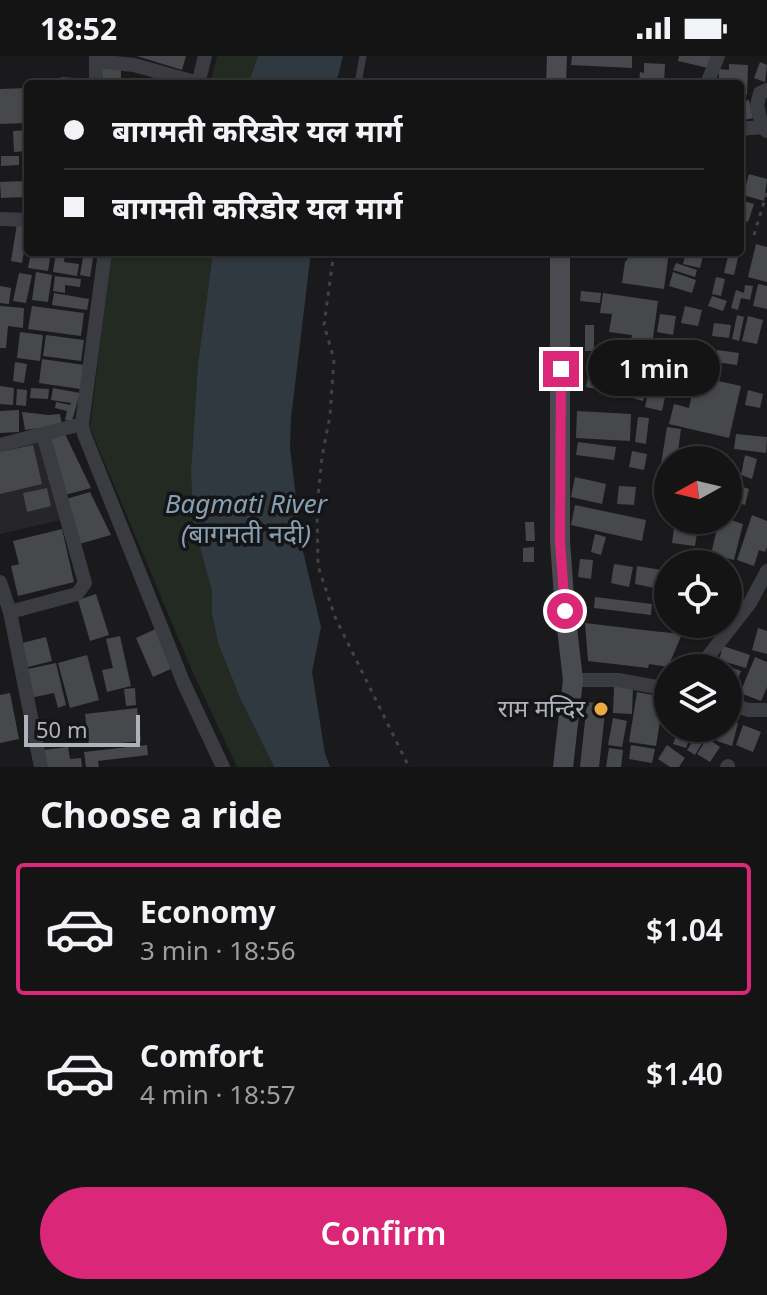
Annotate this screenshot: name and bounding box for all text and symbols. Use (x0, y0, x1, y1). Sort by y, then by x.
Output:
text: 18:52 (40, 8, 117, 49)
text: बागमती करिडोर यल मार्ग (112, 110, 402, 151)
text: बागमती करिडोर यल मार्ग (112, 187, 402, 228)
callout: 1 min (589, 341, 721, 397)
text: 1 min (619, 350, 689, 386)
route end (543, 351, 579, 387)
north arrow (654, 446, 742, 534)
map controls (654, 446, 742, 742)
water label: Bagmati River (बागमती नदी) (165, 485, 329, 551)
button: locate (654, 550, 742, 638)
route start (547, 593, 583, 629)
button: layers (654, 654, 742, 742)
place label: राम मन्दिर (498, 691, 586, 724)
marker: राम मन्दिर (592, 700, 610, 718)
scale bar (24, 711, 140, 747)
text: 50 m (36, 714, 87, 744)
text: Choose a ride (40, 790, 282, 839)
text: Economy (140, 891, 276, 932)
icon: car (44, 893, 116, 965)
text: $1.04 (646, 909, 723, 950)
text: 3 min · 18:56 (140, 932, 296, 968)
text: Comfort (140, 1035, 264, 1076)
icon: car (44, 1037, 116, 1109)
text: $1.40 (646, 1053, 723, 1094)
text: 4 min · 18:57 (140, 1076, 296, 1112)
button: Confirm (40, 1187, 727, 1279)

